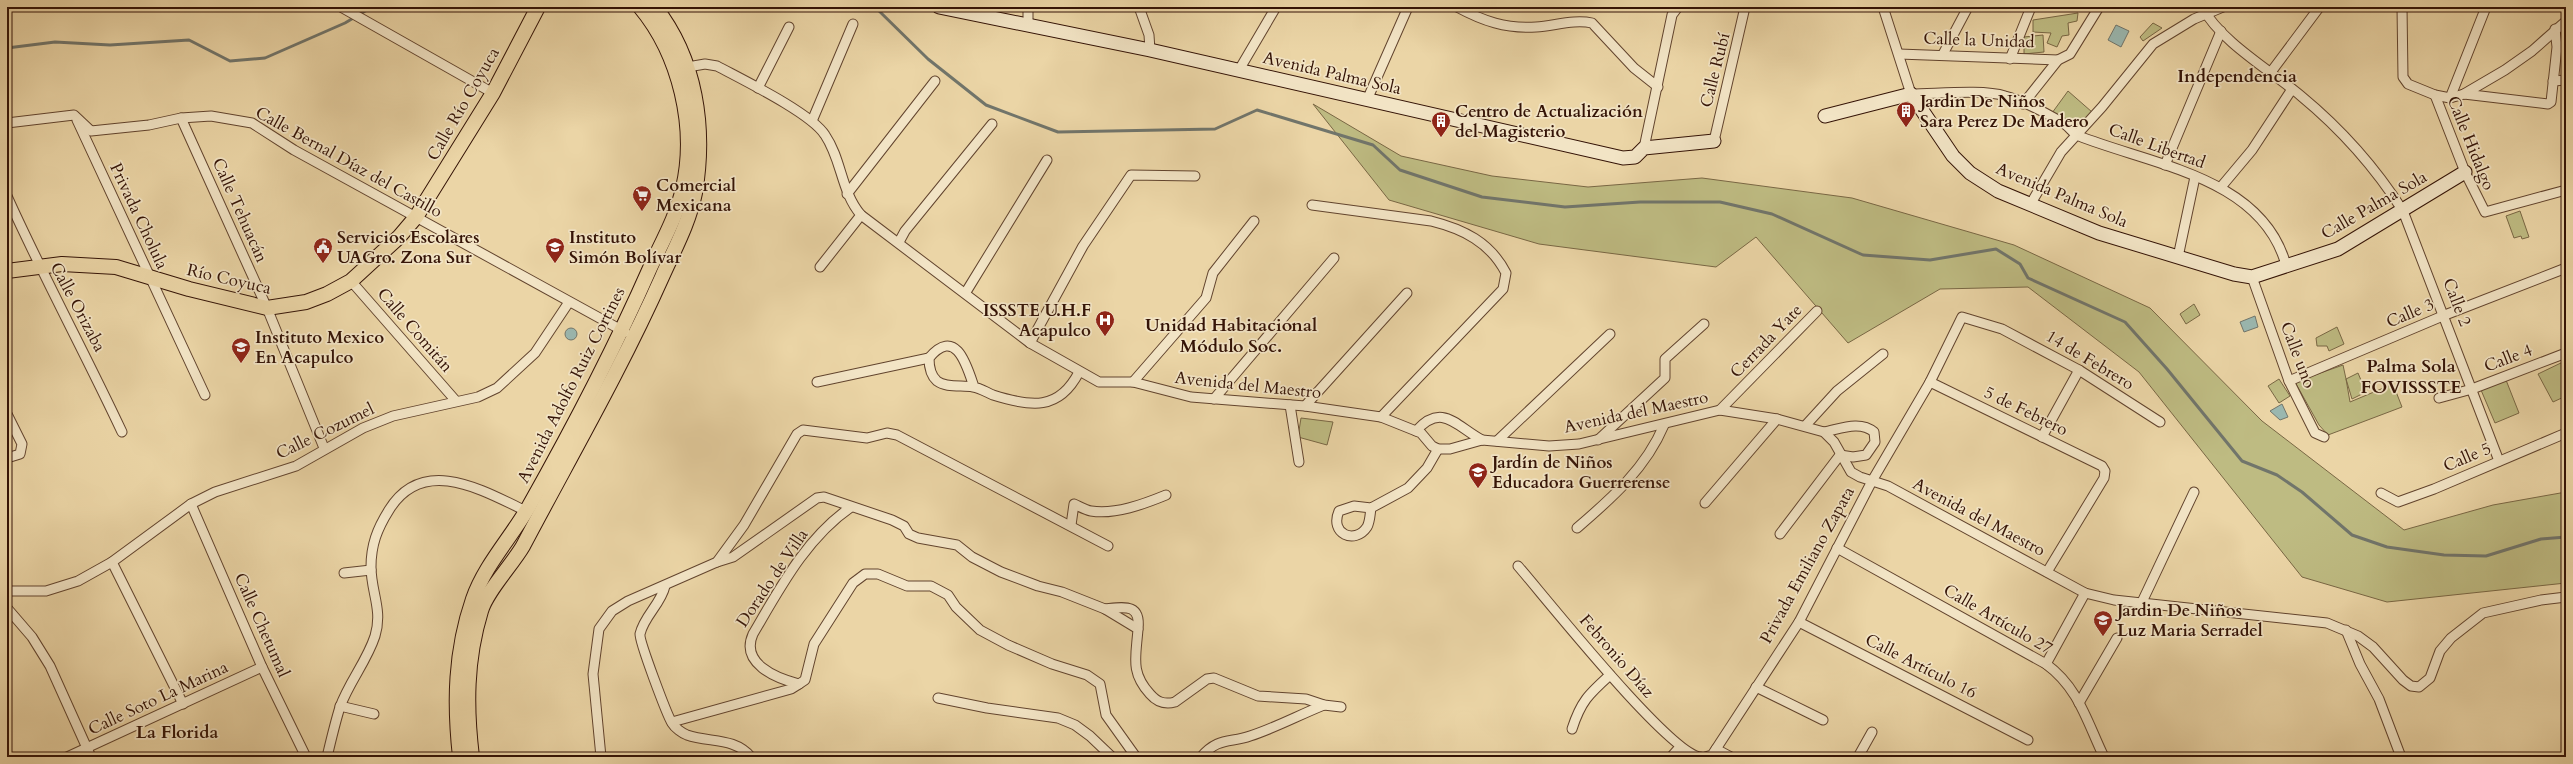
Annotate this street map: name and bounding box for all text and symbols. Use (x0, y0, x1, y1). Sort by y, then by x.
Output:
street label: Calle la Unidad (1923, 27, 2035, 53)
street label: Calle Rubí (1695, 30, 1735, 110)
street label: Calle Río Coyuca (421, 43, 505, 165)
street label: Avenida Palma Sola (1261, 46, 1404, 100)
district label: Independencia (2177, 64, 2297, 89)
place label: Jardin De Niños Sara Perez De Madero (1917, 90, 2089, 133)
street label: Calle Hidalgo (2442, 92, 2500, 194)
place label: Centro de Actualización del Magisterio (1455, 100, 1643, 143)
building icon: Jardin De Niños Sara Perez De Madero (1895, 100, 1917, 128)
street label: Calle Bernal Díaz del Castillo (251, 101, 447, 223)
building icon: Centro de Actualización del Magisterio (1430, 110, 1452, 138)
street label: Calle Libertad (2106, 118, 2208, 174)
street label: Calle Tehuacán (207, 154, 273, 266)
street label: Avenida Palma Sola (1993, 157, 2132, 233)
street label: Privada Cholula (104, 159, 174, 273)
street label: Calle Palma Sola (2317, 165, 2432, 245)
place label: Comercial Mexicana (656, 174, 736, 217)
supermarket icon: Comercial Mexicana (631, 184, 653, 212)
place label: Servicios Escolares UAGro. Zona Sur (337, 226, 480, 269)
place label: Instituto Simón Bolívar (569, 226, 682, 269)
public building icon: Servicios Escolares UAGro. Zona Sur (312, 236, 334, 264)
school or university icon: Instituto Simón Bolívar (544, 236, 566, 264)
street label: Calle Orizaba (45, 258, 112, 356)
street label: Río Coyuca (185, 258, 274, 300)
street label: Calle 2 (2437, 275, 2477, 330)
street label: Calle Comitán (372, 283, 458, 377)
street label: Avenida Adolfo Ruiz Cortines (511, 283, 631, 487)
street label: Calle 3 (2382, 293, 2438, 333)
place label: ISSSTE U.H.F Acapulco (983, 299, 1091, 342)
street label: Cerrada Yate (1725, 299, 1807, 383)
hospital icon: ISSSTE U.H.F Acapulco (1094, 309, 1116, 337)
district label: Unidad Habitacional Módulo Soc. (1145, 313, 1317, 359)
street label: Calle uno (2275, 318, 2321, 392)
street label: 14 de Febrero (2042, 325, 2138, 395)
place label: Instituto Mexico En Acapulco (255, 326, 384, 369)
school or university icon: Instituto Mexico En Acapulco (230, 336, 252, 364)
street label: Calle 4 (2481, 338, 2536, 378)
district label: Palma Sola FOVISSSTE (2360, 354, 2462, 400)
street label: Avenida del Maestro (1174, 366, 1322, 404)
street label: 5 de Febrero (1980, 381, 2072, 441)
street label: Avenida del Maestro (1562, 385, 1710, 439)
street label: Calle Cozumel (272, 397, 379, 465)
street label: Calle 5 (2439, 437, 2495, 477)
place label: Jardín de Niños Educadora Guerrerense (1489, 451, 1670, 494)
school or university icon: Jardín de Niños Educadora Guerrerense (1467, 461, 1489, 489)
street label: Avenida del Maestro (1909, 472, 2049, 562)
street label: Privada Emiliano Zapata (1754, 482, 1860, 648)
street label: Dorado de Villa (731, 524, 814, 632)
street label: Calle Chetumal (229, 569, 296, 681)
street label: Calle Artículo 27 (1939, 578, 2057, 660)
place label: Jardin De Niños Luz Maria Serradel (2114, 599, 2263, 642)
street label: Febronio Díaz (1574, 609, 1660, 703)
school or university icon: Jardin De Niños Luz Maria Serradel (2092, 609, 2114, 637)
street label: Calle Artículo 16 (1861, 628, 1981, 704)
street label: Calle Soto La Marina (84, 655, 232, 740)
district label: La Florida (136, 720, 218, 745)

